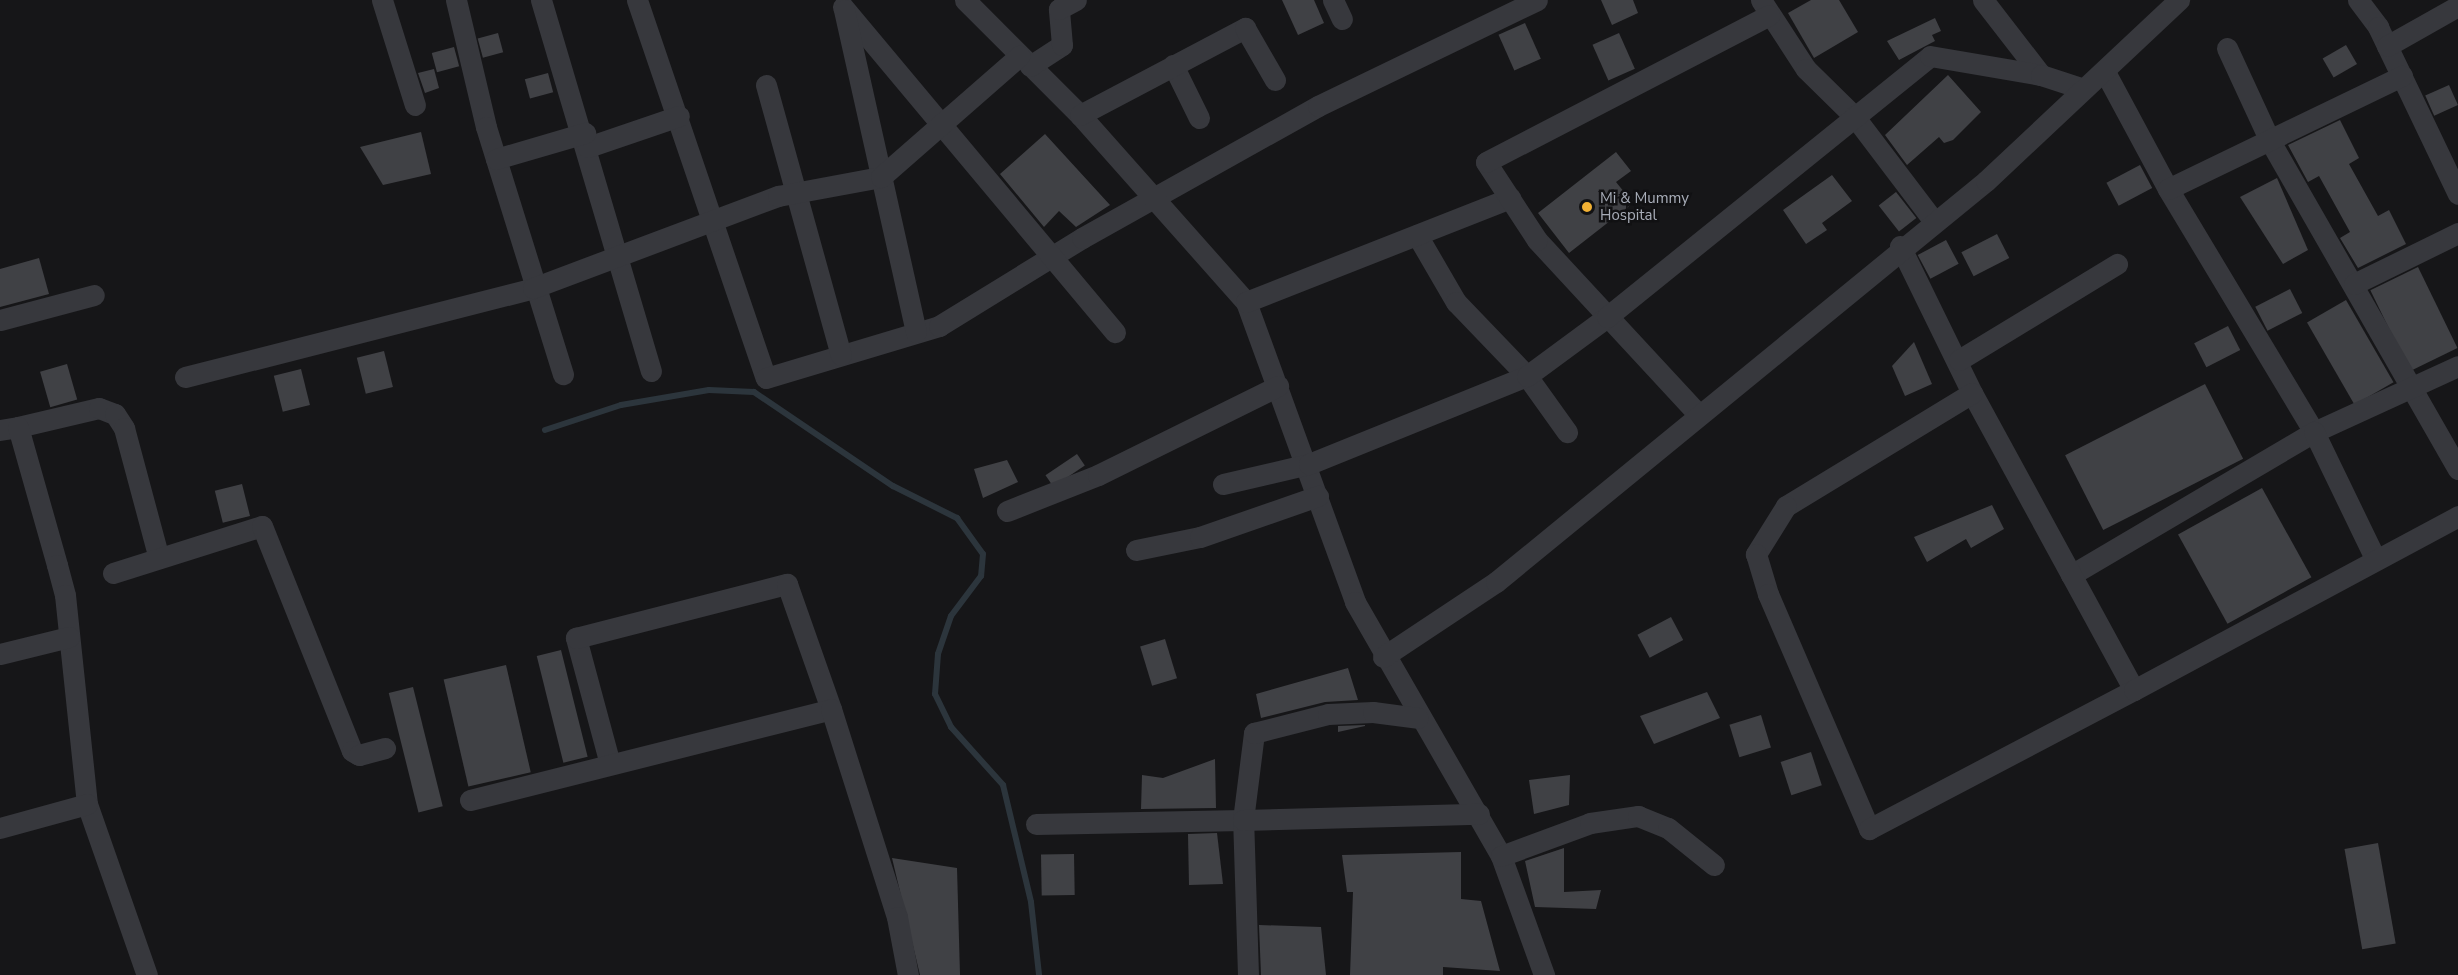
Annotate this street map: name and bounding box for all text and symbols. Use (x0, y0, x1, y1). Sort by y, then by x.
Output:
place label: Mi & Mummy Hospital (1600, 189, 1689, 224)
marker: Mi & Mummy Hospital (1578, 198, 1596, 216)

